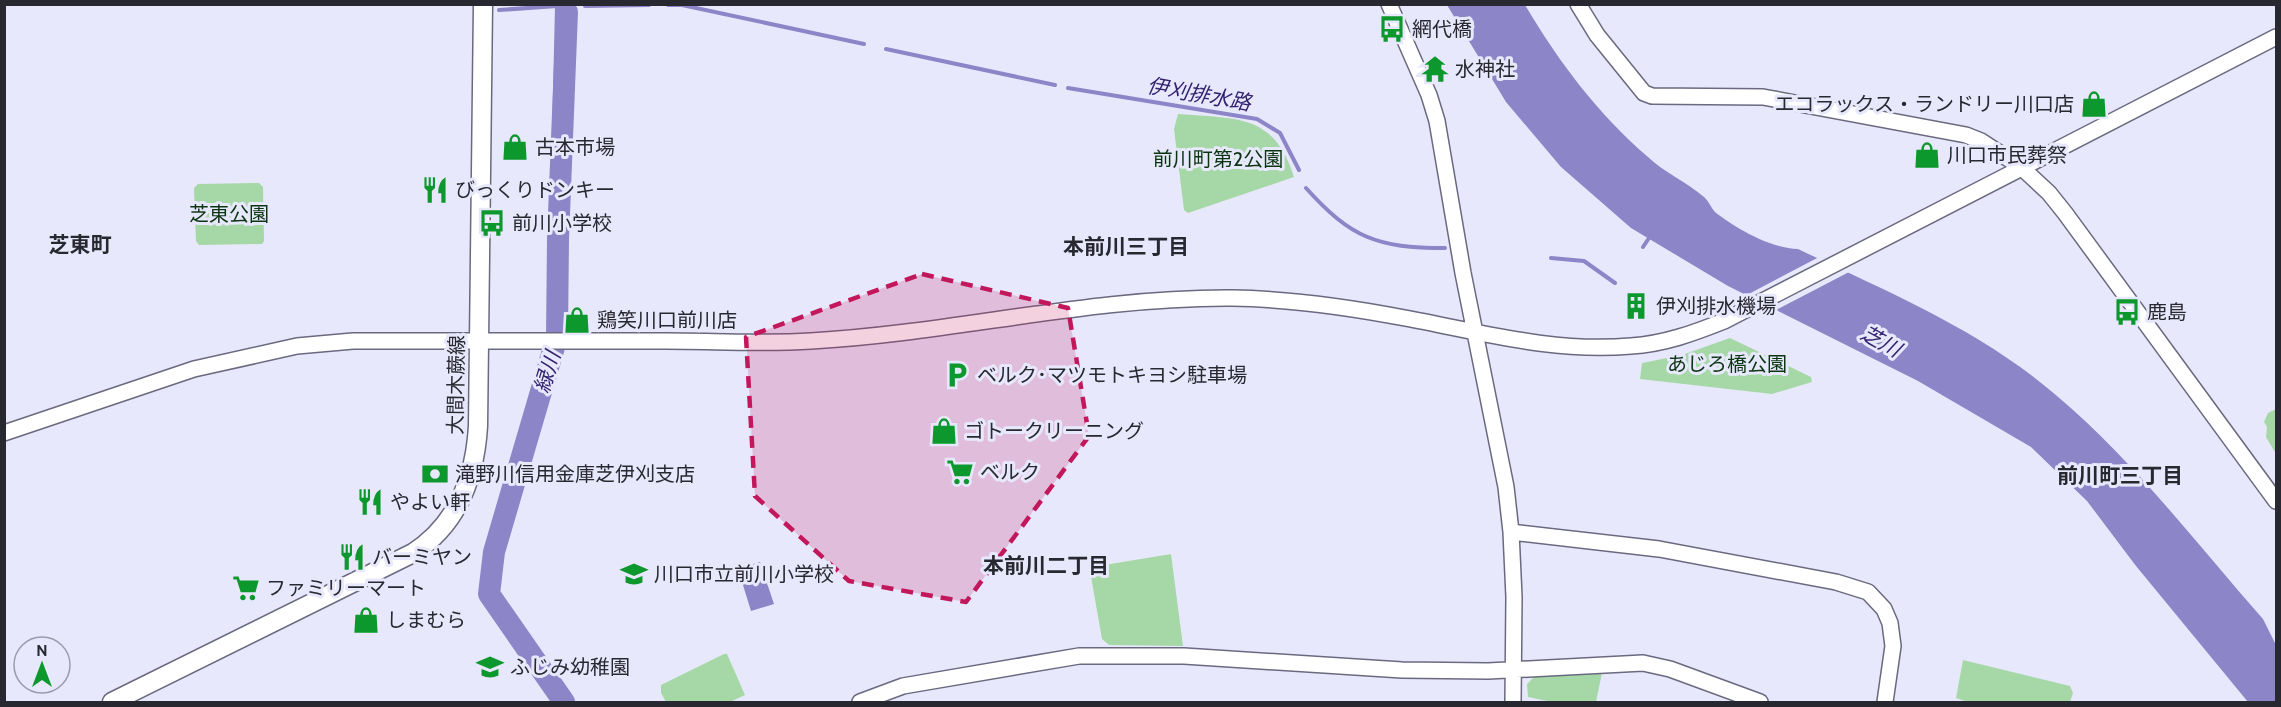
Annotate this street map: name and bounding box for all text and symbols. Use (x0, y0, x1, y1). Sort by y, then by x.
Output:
bus stop icon: 網代橋 (1377, 14, 1407, 44)
place label: 網代橋 (1412, 17, 1472, 41)
temple icon: 水神社 (1420, 54, 1450, 84)
place label: 水神社 (1455, 57, 1515, 81)
water label: 伊刈排水路 (1145, 73, 1255, 116)
shop icon: エコラックス・ランドリー川口店 (2079, 89, 2109, 119)
place label: エコラックス・ランドリー川口店 (1775, 92, 2074, 116)
shop icon: 古本市場 (500, 132, 530, 162)
place label: 古本市場 (535, 135, 615, 159)
shop icon: 川口市民葬祭 (1912, 140, 1942, 170)
place label: 川口市民葬祭 (1947, 143, 2067, 167)
park label: 前川町第2公園 (1153, 147, 1283, 171)
restaurant icon: びっくりドンキー (420, 175, 450, 205)
place label: びっくりドンキー (455, 178, 615, 202)
park label: 芝東公園 (189, 202, 269, 226)
bus stop icon: 前川小学校 (477, 208, 507, 238)
place label: 前川小学校 (512, 211, 612, 235)
district label: 芝東町 (49, 232, 112, 257)
district label: 本前川三丁目 (1063, 234, 1189, 259)
building icon: 伊刈排水機場 (1621, 291, 1651, 321)
place label: 伊刈排水機場 (1656, 294, 1776, 318)
bus stop icon: 鹿島 (2112, 297, 2142, 327)
place label: 鹿島 (2147, 300, 2187, 324)
shop icon: 鶏笑川口前川店 (562, 305, 592, 335)
place label: 鶏笑川口前川店 (597, 308, 737, 332)
water label: 芝川 (1857, 320, 1907, 363)
street label: 大間木蕨線 (443, 335, 469, 435)
water label: 緑川 (529, 346, 566, 396)
park label: あじろ橋公園 (1667, 352, 1787, 376)
parking icon: ベルク･マツモトキヨシ駐車場 (942, 360, 972, 390)
place label: ベルク･マツモトキヨシ駐車場 (977, 363, 1247, 387)
shop icon: ゴトークリーニング (929, 416, 959, 446)
place label: ゴトークリーニング (964, 419, 1144, 443)
supermarket icon: ベルク (945, 457, 975, 487)
bank icon: 滝野川信用金庫芝伊刈支店 (420, 459, 450, 489)
place label: ベルク (980, 460, 1040, 484)
place label: 滝野川信用金庫芝伊刈支店 (455, 462, 695, 486)
district label: 前川町三丁目 (2057, 463, 2183, 488)
restaurant icon: やよい軒 (355, 487, 385, 517)
place label: やよい軒 (390, 490, 470, 514)
restaurant icon: バーミヤン (337, 542, 367, 572)
place label: バーミヤン (372, 545, 472, 569)
district label: 本前川二丁目 (983, 553, 1109, 578)
school or university icon: 川口市立前川小学校 (619, 559, 649, 589)
place label: 川口市立前川小学校 (654, 562, 834, 586)
supermarket icon: ファミリーマート (231, 573, 261, 603)
place label: ファミリーマート (266, 576, 426, 600)
shop icon: しまむら (351, 605, 381, 635)
place label: しまむら (386, 608, 466, 632)
north arrow (12, 635, 72, 695)
text: N (36, 641, 48, 660)
school or university icon: ふじみ幼稚園 (475, 652, 505, 682)
place label: ふじみ幼稚園 (510, 655, 630, 679)

